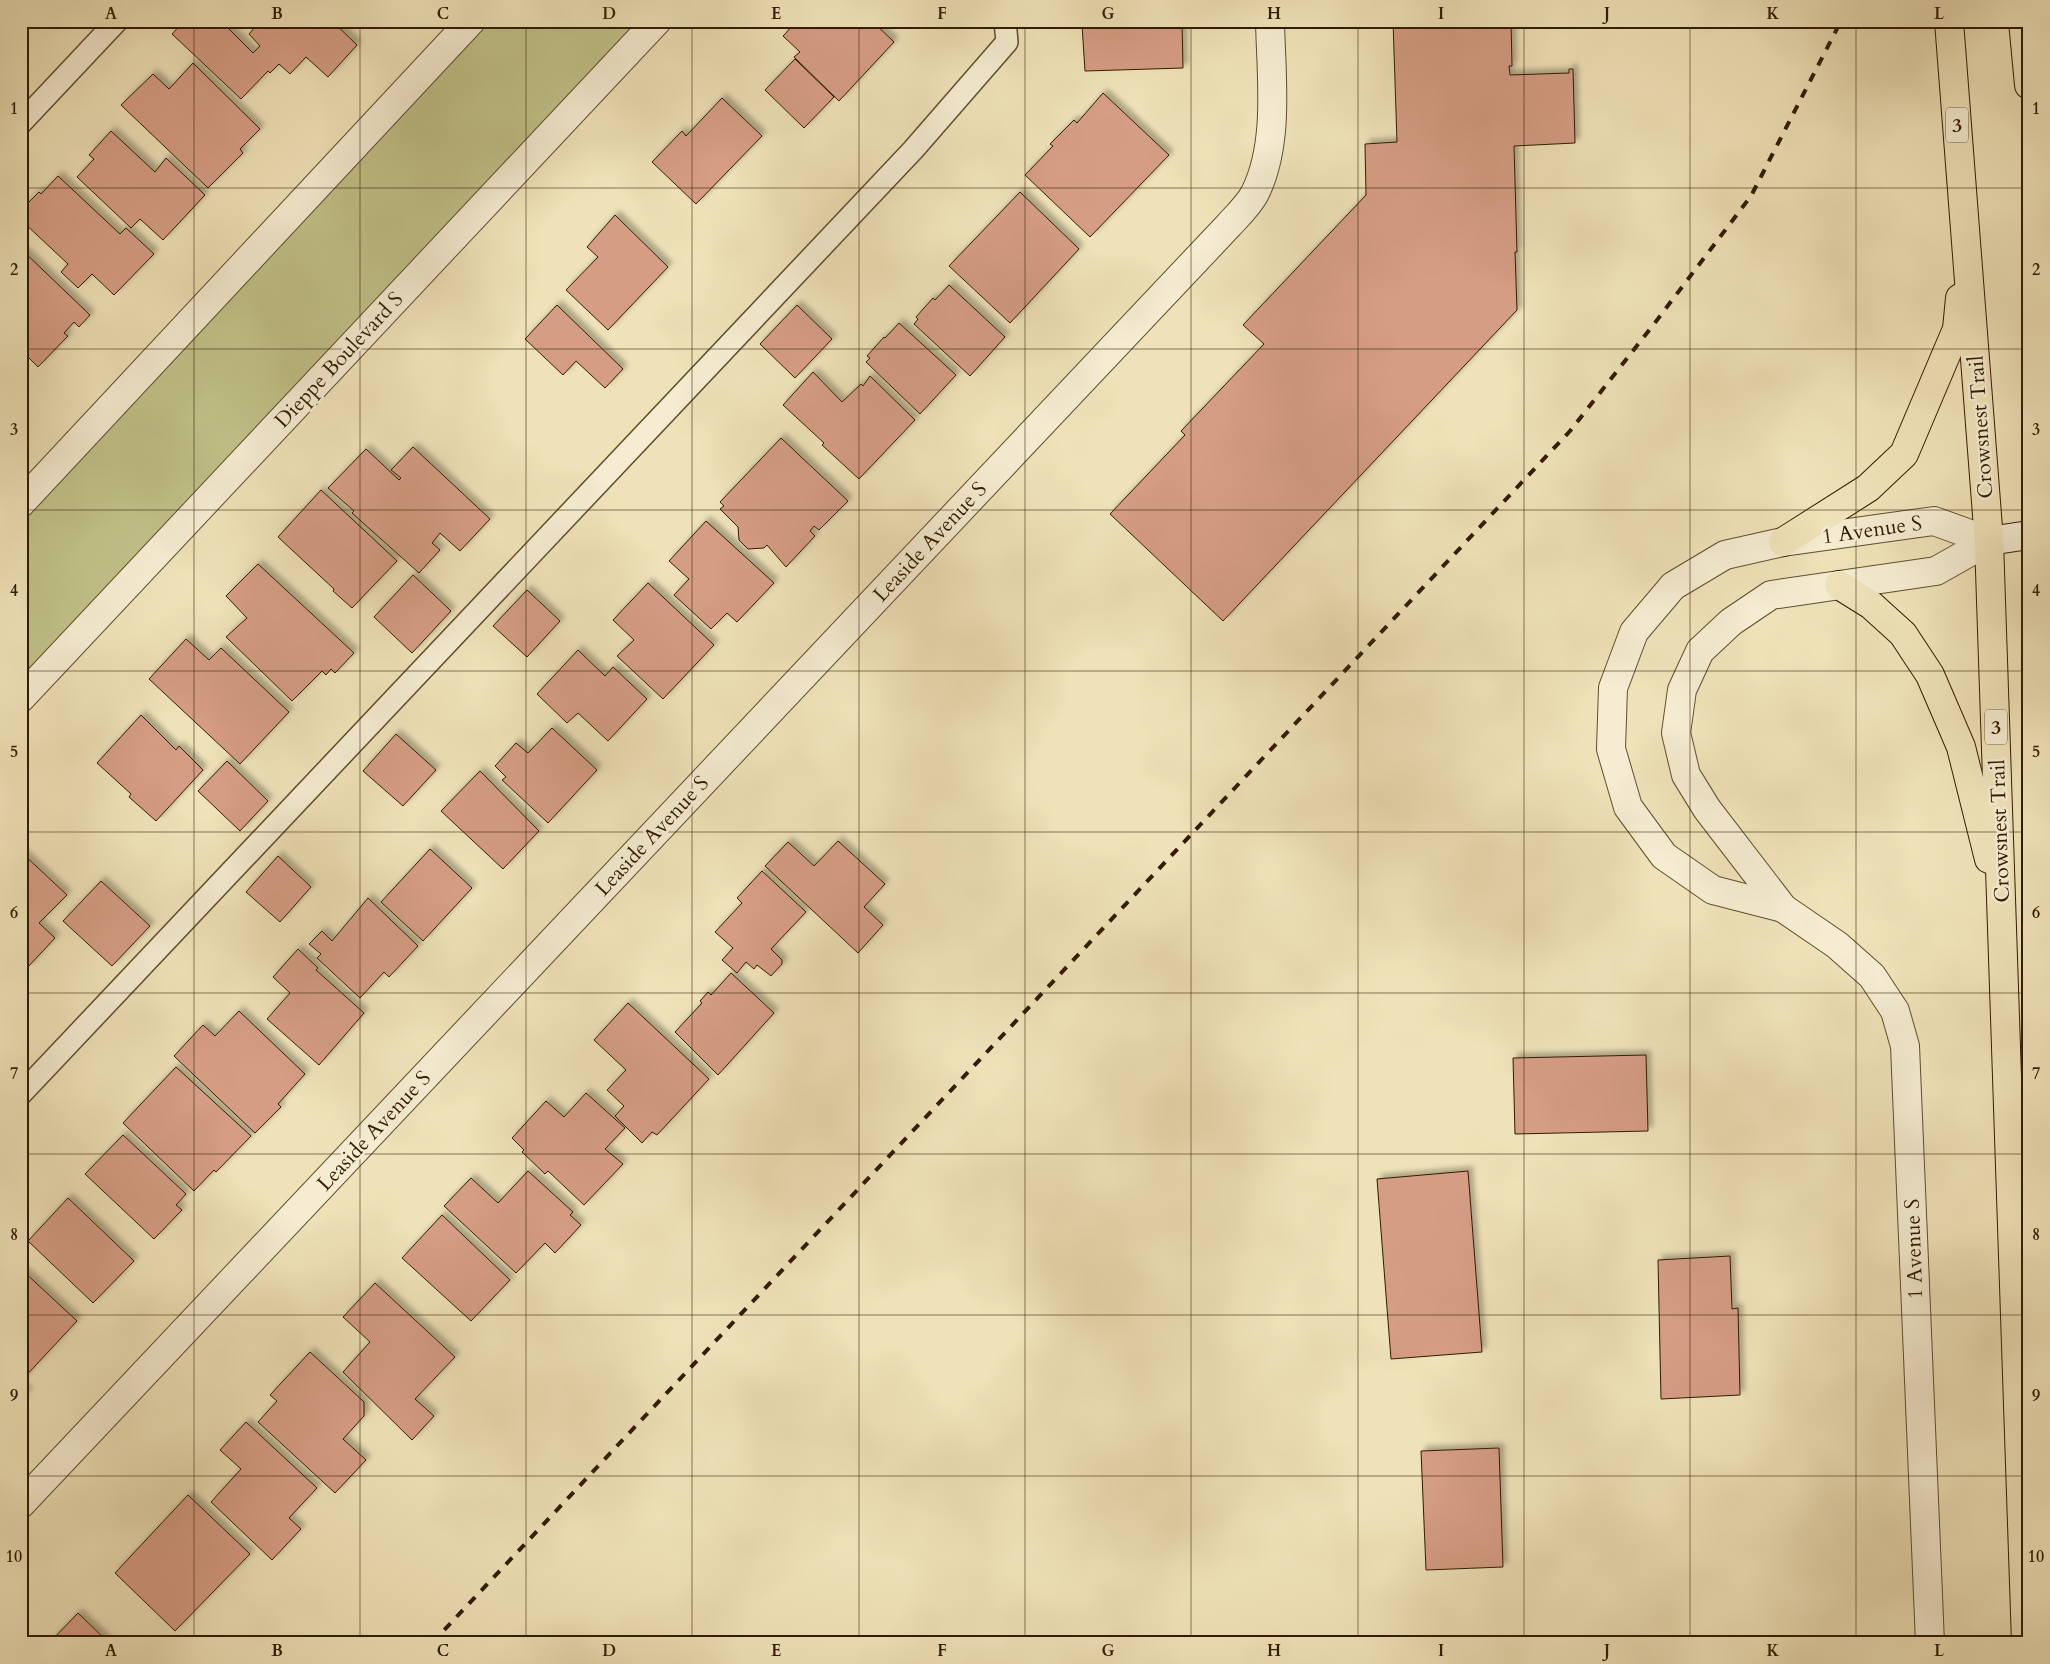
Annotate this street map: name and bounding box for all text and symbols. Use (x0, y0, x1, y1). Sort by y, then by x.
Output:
text: A (105, 3, 117, 25)
text: B (271, 3, 283, 25)
text: C (437, 3, 449, 25)
text: D (602, 3, 616, 25)
text: E (771, 3, 781, 25)
text: F (937, 3, 947, 25)
text: G (1101, 3, 1115, 25)
text: H (1267, 3, 1281, 25)
text: I (1438, 3, 1444, 25)
text: J (1602, 3, 1610, 25)
text: K (1767, 3, 1780, 25)
text: L (1934, 3, 1945, 25)
text: 1 (10, 98, 18, 120)
text: 1 (2032, 98, 2040, 120)
road number: 3 (1946, 108, 1968, 142)
text: 2 (10, 259, 18, 281)
text: 2 (2032, 259, 2040, 281)
street label: Dieppe Boulevard S (268, 285, 410, 435)
street label: Crowsnest Trail (1962, 355, 2000, 499)
text: 3 (10, 419, 18, 441)
text: 3 (2032, 419, 2040, 441)
street label: Leaside Avenue S (867, 475, 993, 609)
street label: 1 Avenue S (1820, 509, 1924, 551)
text: 4 (10, 580, 18, 602)
text: 4 (2032, 580, 2040, 602)
road number: 3 (1985, 710, 2007, 744)
text: 5 (10, 741, 18, 763)
text: 5 (2032, 741, 2040, 763)
street label: Crowsnest Trail (1983, 759, 2017, 903)
street label: Leaside Avenue S (589, 769, 715, 903)
text: 6 (10, 902, 18, 924)
text: 6 (2032, 902, 2040, 924)
text: 7 (10, 1063, 18, 1085)
text: 7 (2032, 1063, 2040, 1085)
street label: Leaside Avenue S (311, 1064, 437, 1198)
street label: 1 Avenue S (1898, 1198, 1930, 1300)
text: 8 (10, 1224, 18, 1246)
text: 8 (2032, 1224, 2040, 1246)
text: 9 (10, 1385, 18, 1407)
text: 9 (2032, 1385, 2040, 1407)
text: 10 (6, 1546, 22, 1568)
text: 10 (2028, 1546, 2044, 1568)
text: A (105, 1640, 117, 1662)
text: B (271, 1640, 283, 1662)
text: C (437, 1640, 449, 1662)
text: D (602, 1640, 616, 1662)
text: E (771, 1640, 781, 1662)
text: F (937, 1640, 947, 1662)
text: G (1101, 1640, 1115, 1662)
text: H (1267, 1640, 1281, 1662)
text: I (1438, 1640, 1444, 1662)
text: J (1602, 1640, 1610, 1662)
text: K (1767, 1640, 1780, 1662)
text: L (1934, 1640, 1945, 1662)

